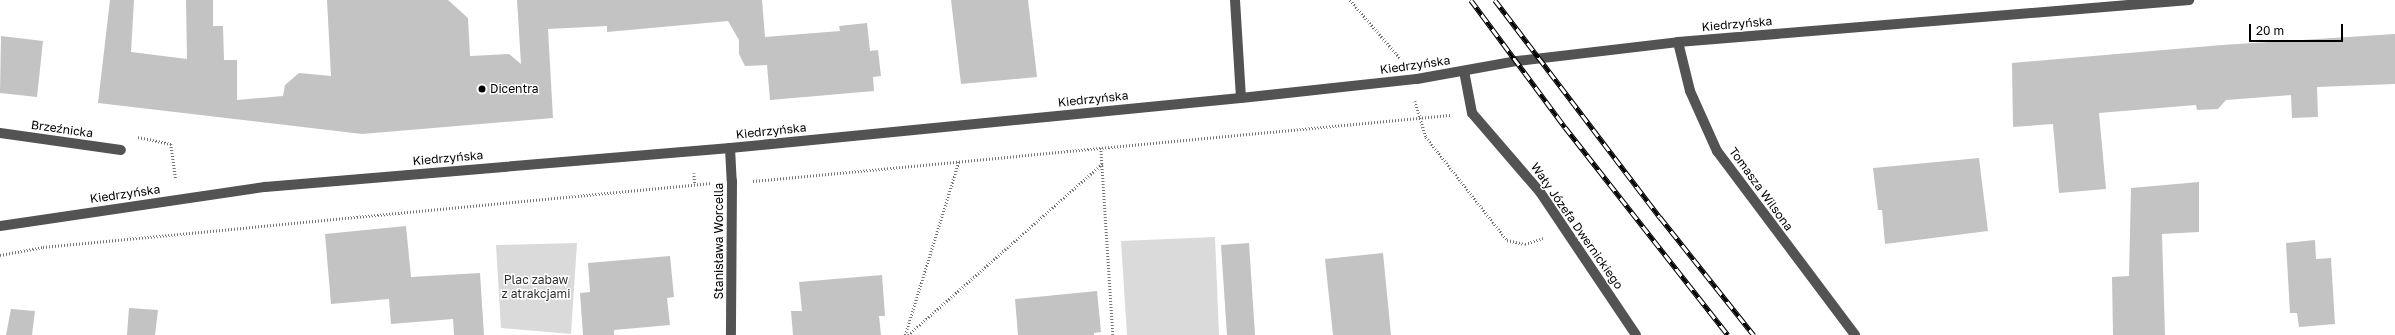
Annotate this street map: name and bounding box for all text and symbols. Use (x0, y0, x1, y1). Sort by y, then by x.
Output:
street label: Kiedrzyńska (1701, 14, 1773, 34)
scale bar (2251, 16, 2345, 42)
text: 20 m (2256, 23, 2284, 38)
street label: Kiedrzyńska (1379, 53, 1451, 77)
place label: Dicentra (490, 82, 539, 96)
marker: Dicentra (477, 84, 487, 94)
street label: Kiedrzyńska (1057, 88, 1129, 110)
street label: Brzeźnicka (30, 118, 94, 140)
street label: Kiedrzyńska (735, 120, 807, 142)
street label: Tomasza Wilsona (1726, 145, 1796, 233)
street label: Kiedrzyńska (412, 148, 484, 168)
street label: Wały Józefa Dwernickiego (1528, 160, 1626, 292)
street label: Kiedrzyńska (89, 182, 161, 206)
street label: Stanisława Worcella (712, 183, 726, 299)
park label: Plac zabaw z atrakcjami (502, 273, 570, 301)

